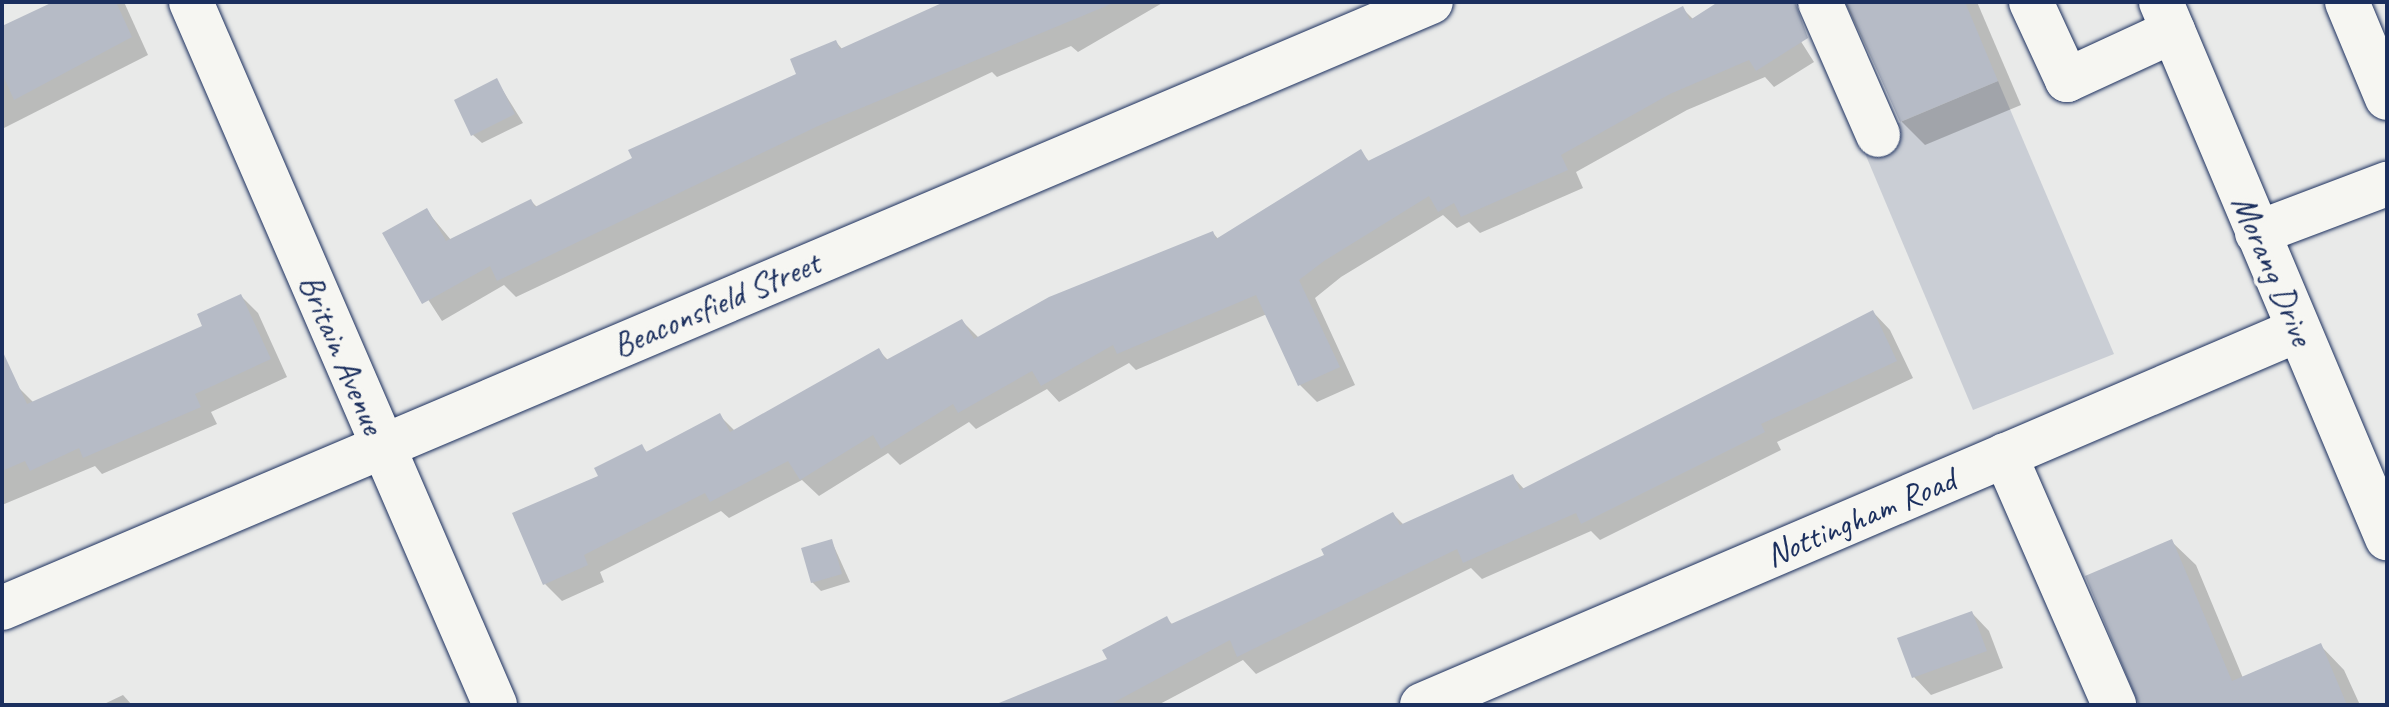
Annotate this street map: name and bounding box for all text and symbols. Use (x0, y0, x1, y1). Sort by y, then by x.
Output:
street label: Morang Drive (2223, 189, 2323, 351)
street label: Beaconsfield Street (606, 242, 826, 366)
street label: Britain Avenue (290, 268, 394, 440)
street label: Nottingham Road (1759, 459, 1961, 575)

